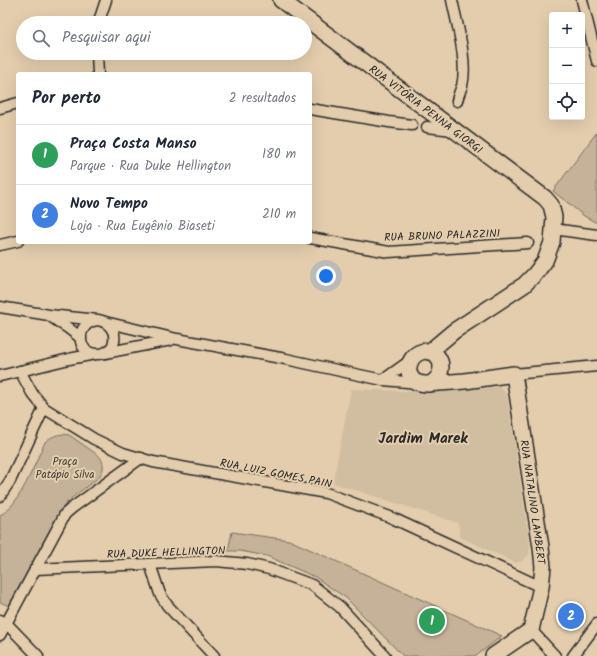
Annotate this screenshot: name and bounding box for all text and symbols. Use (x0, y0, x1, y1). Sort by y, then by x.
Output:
map controls (549, 12, 585, 120)
button: + (549, 12, 585, 48)
search box (16, 16, 312, 60)
text: Pesquisar aqui (62, 26, 151, 50)
icon: search (30, 27, 52, 49)
button: − (549, 48, 585, 84)
street label: RUA VITÓRIA PENNA GIORGI (365, 61, 486, 159)
button: locate (549, 84, 585, 120)
text: Por perto (32, 85, 101, 112)
text: 2 resultados (229, 88, 296, 109)
text: Praça Costa Manso (70, 132, 197, 156)
text: 1 (43, 144, 47, 165)
text: 180 m (262, 144, 296, 165)
text: Parque · Rua Duke Hellington (70, 156, 231, 177)
text: Novo Tempo (70, 192, 148, 216)
text: 2 (41, 204, 49, 225)
text: 210 m (262, 204, 296, 225)
text: Loja · Rua Eugênio Biaseti (70, 216, 215, 237)
street label: RUA BRUNO PALAZZINI (384, 225, 500, 247)
your location (316, 266, 336, 286)
district label: Jardim Marek (378, 427, 468, 451)
street label: RUA NATALINO LAMBERT (514, 439, 550, 567)
park label: Praça Patápio Silva (36, 453, 94, 484)
street label: RUA LUIZ GOMES PAIN (218, 454, 334, 494)
street label: RUA DUKE HELLINGTON (106, 542, 226, 564)
pin: 2 (558, 601, 584, 631)
pin: 1 (419, 606, 445, 636)

